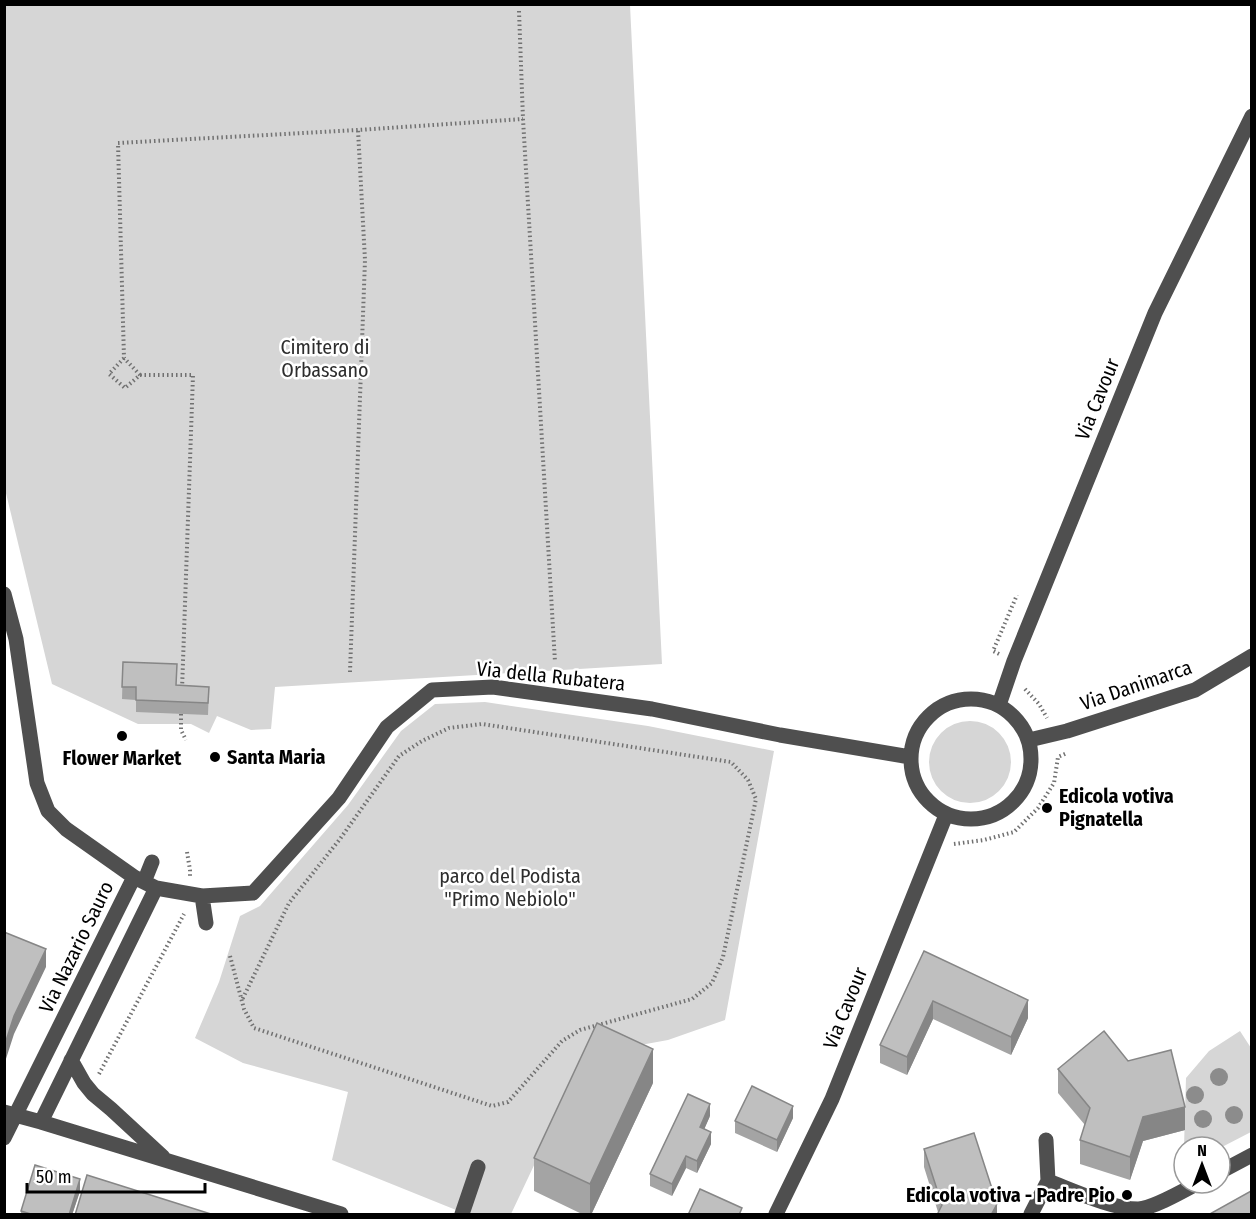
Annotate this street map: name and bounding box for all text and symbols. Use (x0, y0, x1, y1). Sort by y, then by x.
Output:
park label: Cimitero di Orbassano (280, 335, 370, 382)
street label: Via Cavour (1070, 355, 1124, 443)
street label: Via Danimarca (1077, 655, 1195, 715)
street label: Via della Rubatera (476, 656, 626, 696)
marker: Flower Market (115, 729, 129, 743)
place label: Santa Maria (227, 745, 326, 769)
place label: Flower Market (63, 746, 182, 770)
marker: Santa Maria (208, 750, 222, 764)
place label: Edicola votiva Pignatella (1059, 784, 1174, 831)
marker: Edicola votiva Pignatella (1040, 801, 1054, 815)
park label: parco del Podista "Primo Nebiolo" (439, 864, 581, 911)
street label: Via Nazario Sauro (34, 877, 118, 1017)
street label: Via Cavour (818, 964, 872, 1052)
north arrow (1172, 1135, 1232, 1195)
text: N (1197, 1141, 1207, 1160)
scale bar (27, 1156, 206, 1194)
text: 50 m (36, 1166, 72, 1188)
place label: Edicola votiva - Padre Pio (906, 1183, 1115, 1207)
marker: Edicola votiva - Padre Pio (1120, 1188, 1134, 1202)

